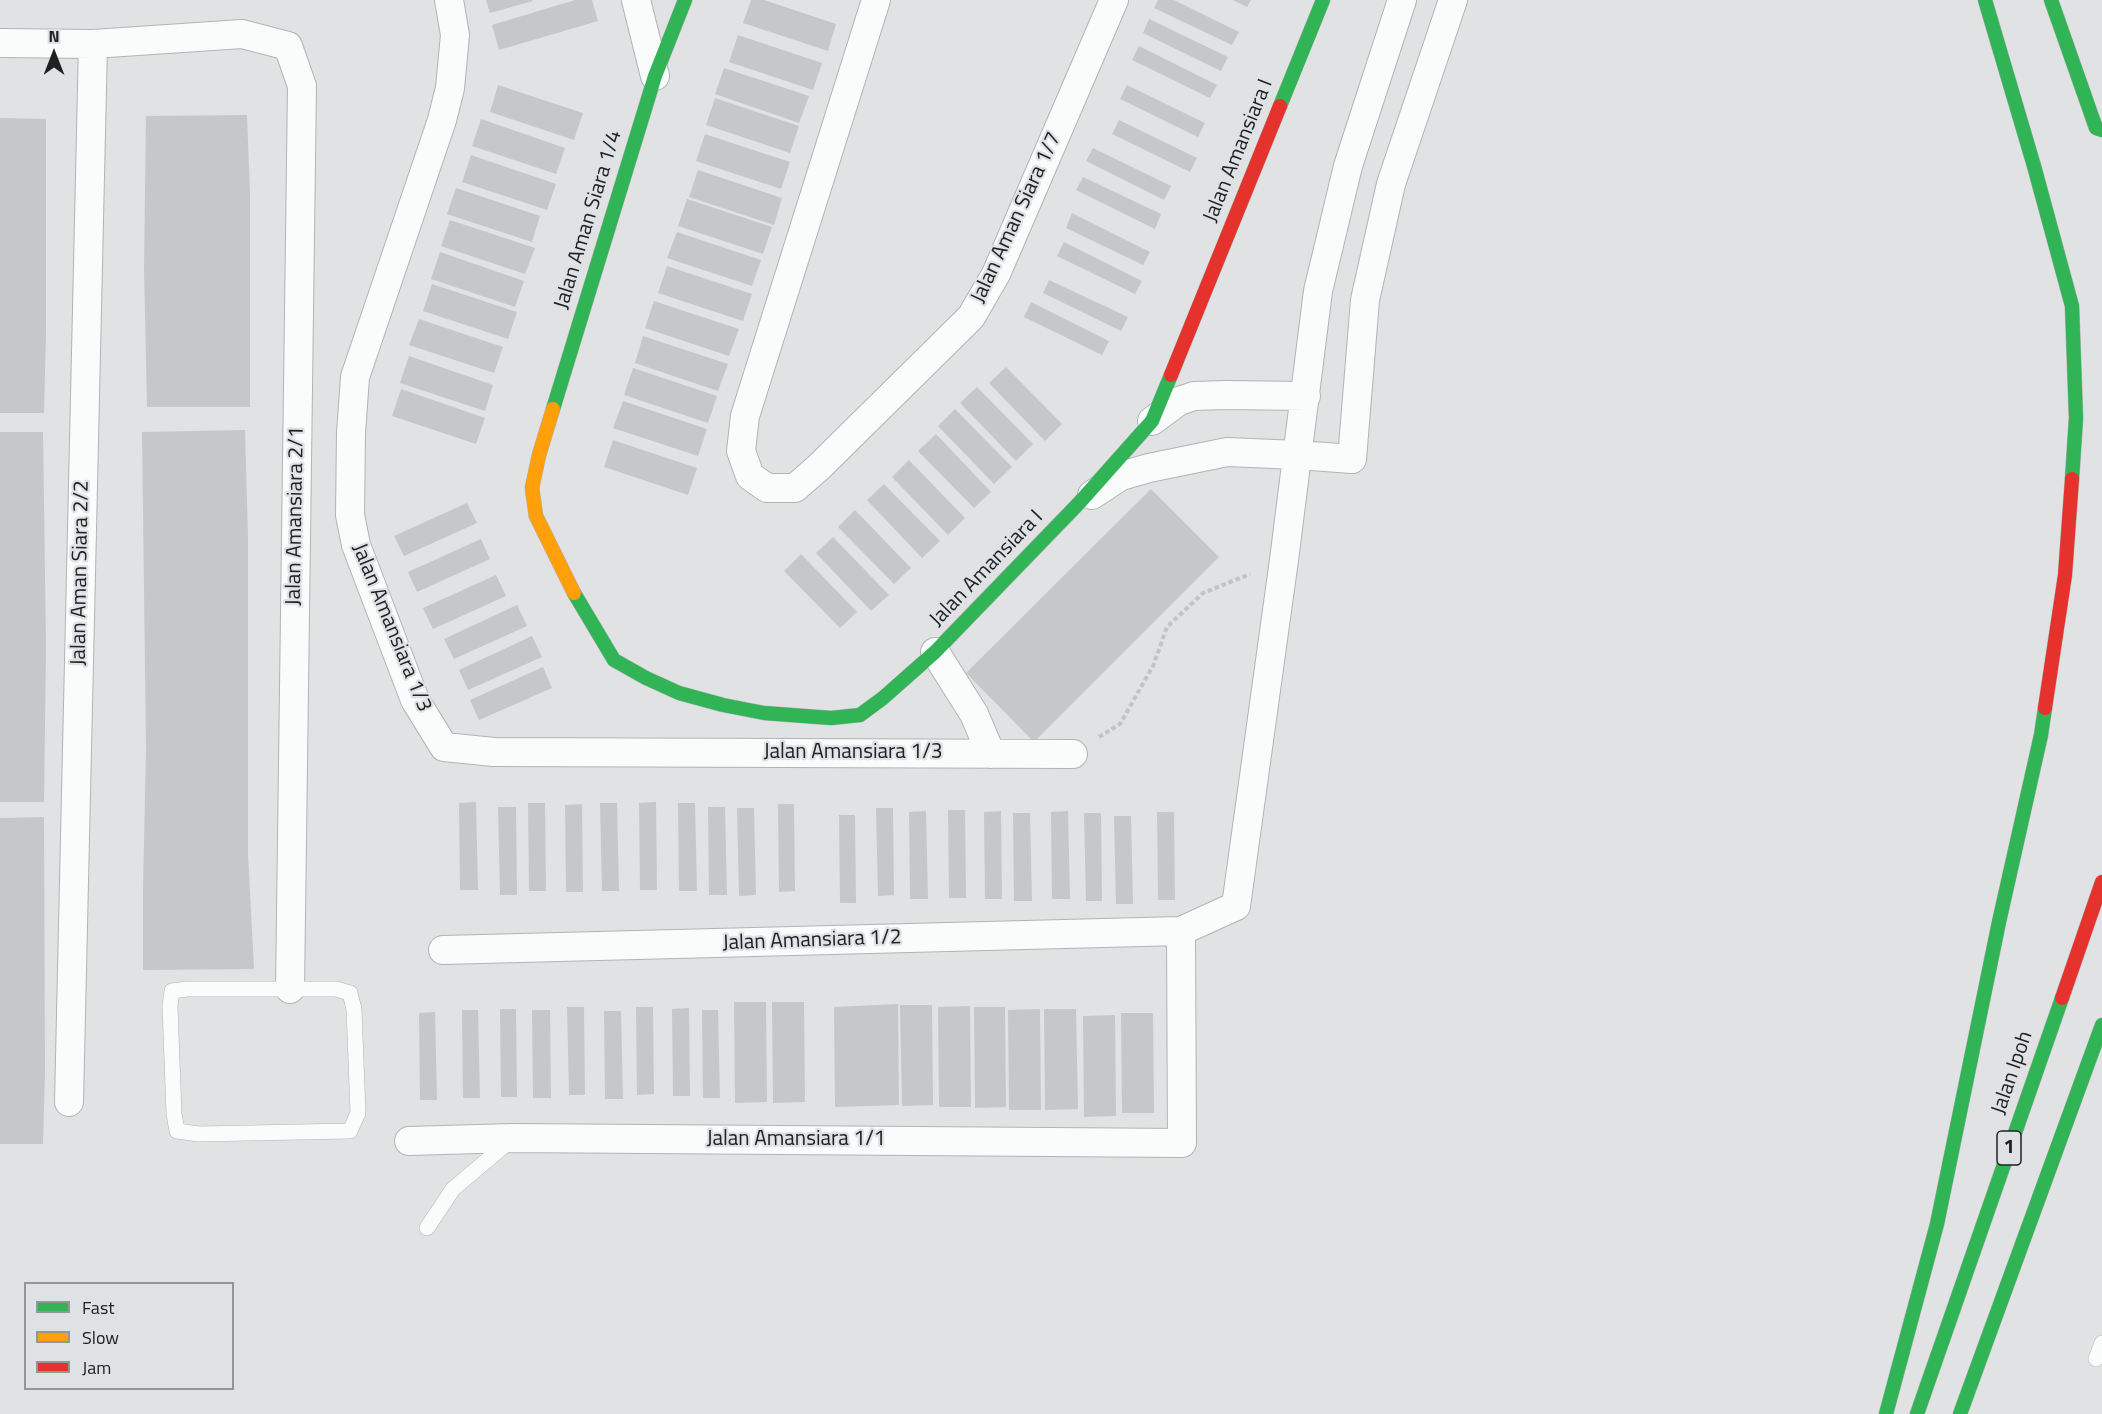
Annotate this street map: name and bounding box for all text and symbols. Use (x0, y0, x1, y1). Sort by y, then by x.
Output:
north arrow (24, 24, 84, 84)
text: N (48, 24, 60, 48)
street label: Jalan Amansiara I (1199, 76, 1279, 226)
street label: Jalan Aman Siara 1/4 (550, 128, 628, 312)
street label: Jalan Aman Siara 1/7 (966, 129, 1068, 307)
street label: Jalan Amansiara 2/1 (282, 426, 310, 606)
street label: Jalan Aman Siara 2/2 (67, 480, 95, 666)
street label: Jalan Amansiara I (925, 506, 1049, 632)
street label: Jalan Amansiara 1/3 (346, 540, 436, 716)
street label: Jalan Amansiara 1/3 (763, 740, 943, 766)
street label: Jalan Amansiara 1/2 (722, 925, 902, 957)
street label: Jalan Ipoh (1987, 1028, 2039, 1118)
street label: Jalan Amansiara 1/1 (706, 1127, 886, 1153)
road number: 1 (1997, 1131, 2021, 1165)
legend (24, 1282, 234, 1390)
text: Fast (82, 1294, 115, 1321)
text: Slow (82, 1324, 119, 1351)
text: Jam (82, 1354, 111, 1381)

